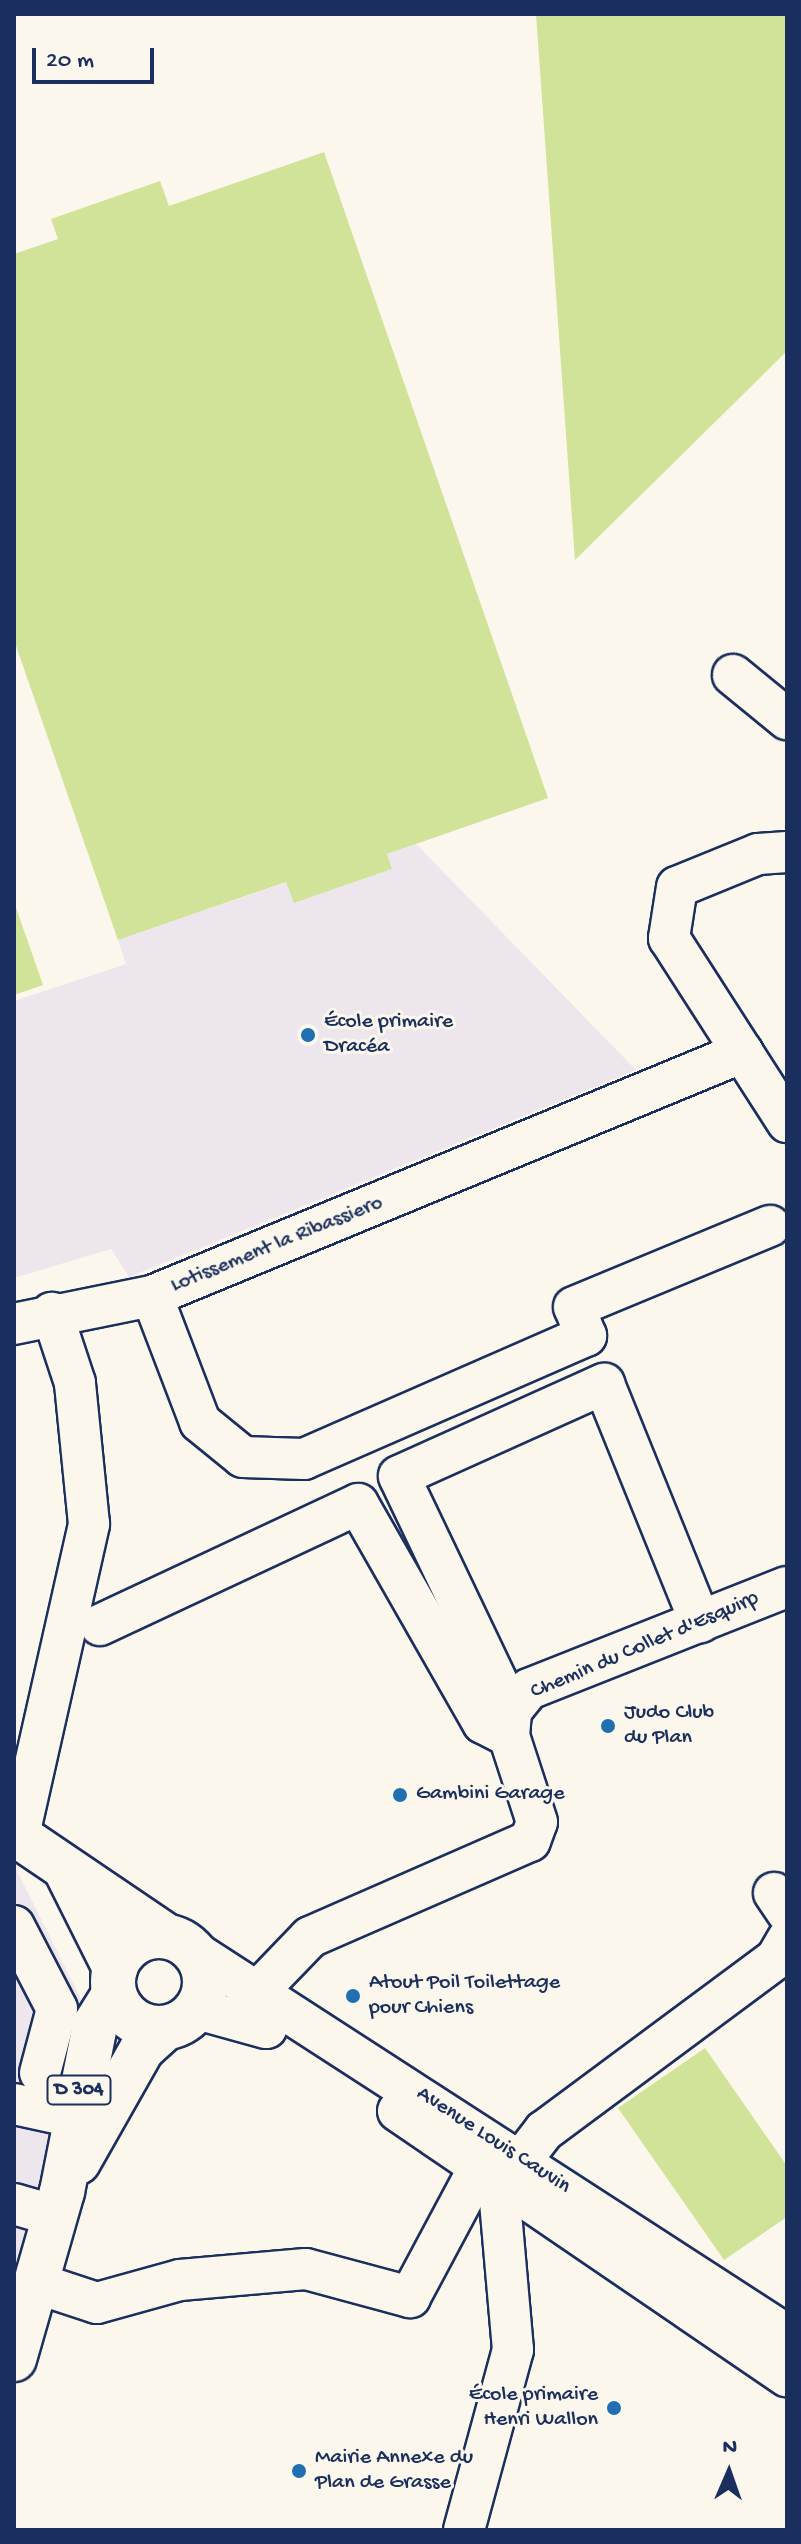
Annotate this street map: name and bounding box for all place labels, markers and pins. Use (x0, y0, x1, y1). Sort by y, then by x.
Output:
place label: École primaire Dracéa (324, 1009, 453, 1060)
marker: École primaire Dracéa (299, 1026, 317, 1044)
place label: Judo Club du Plan (624, 1700, 714, 1752)
marker: Judo Club du Plan (599, 1717, 617, 1735)
place label: Gambini Garage (416, 1782, 564, 1808)
marker: Gambini Garage (391, 1786, 409, 1804)
place label: Atout Poil Toilettage pour Chiens (369, 1970, 560, 2022)
marker: Atout Poil Toilettage pour Chiens (344, 1987, 362, 2005)
place label: École primaire Henri Wallon (469, 2382, 598, 2434)
marker: École primaire Henri Wallon (605, 2399, 623, 2417)
place label: Mairie Annexe du Plan de Grasse (315, 2445, 473, 2496)
marker: Mairie Annexe du Plan de Grasse (290, 2462, 308, 2480)

